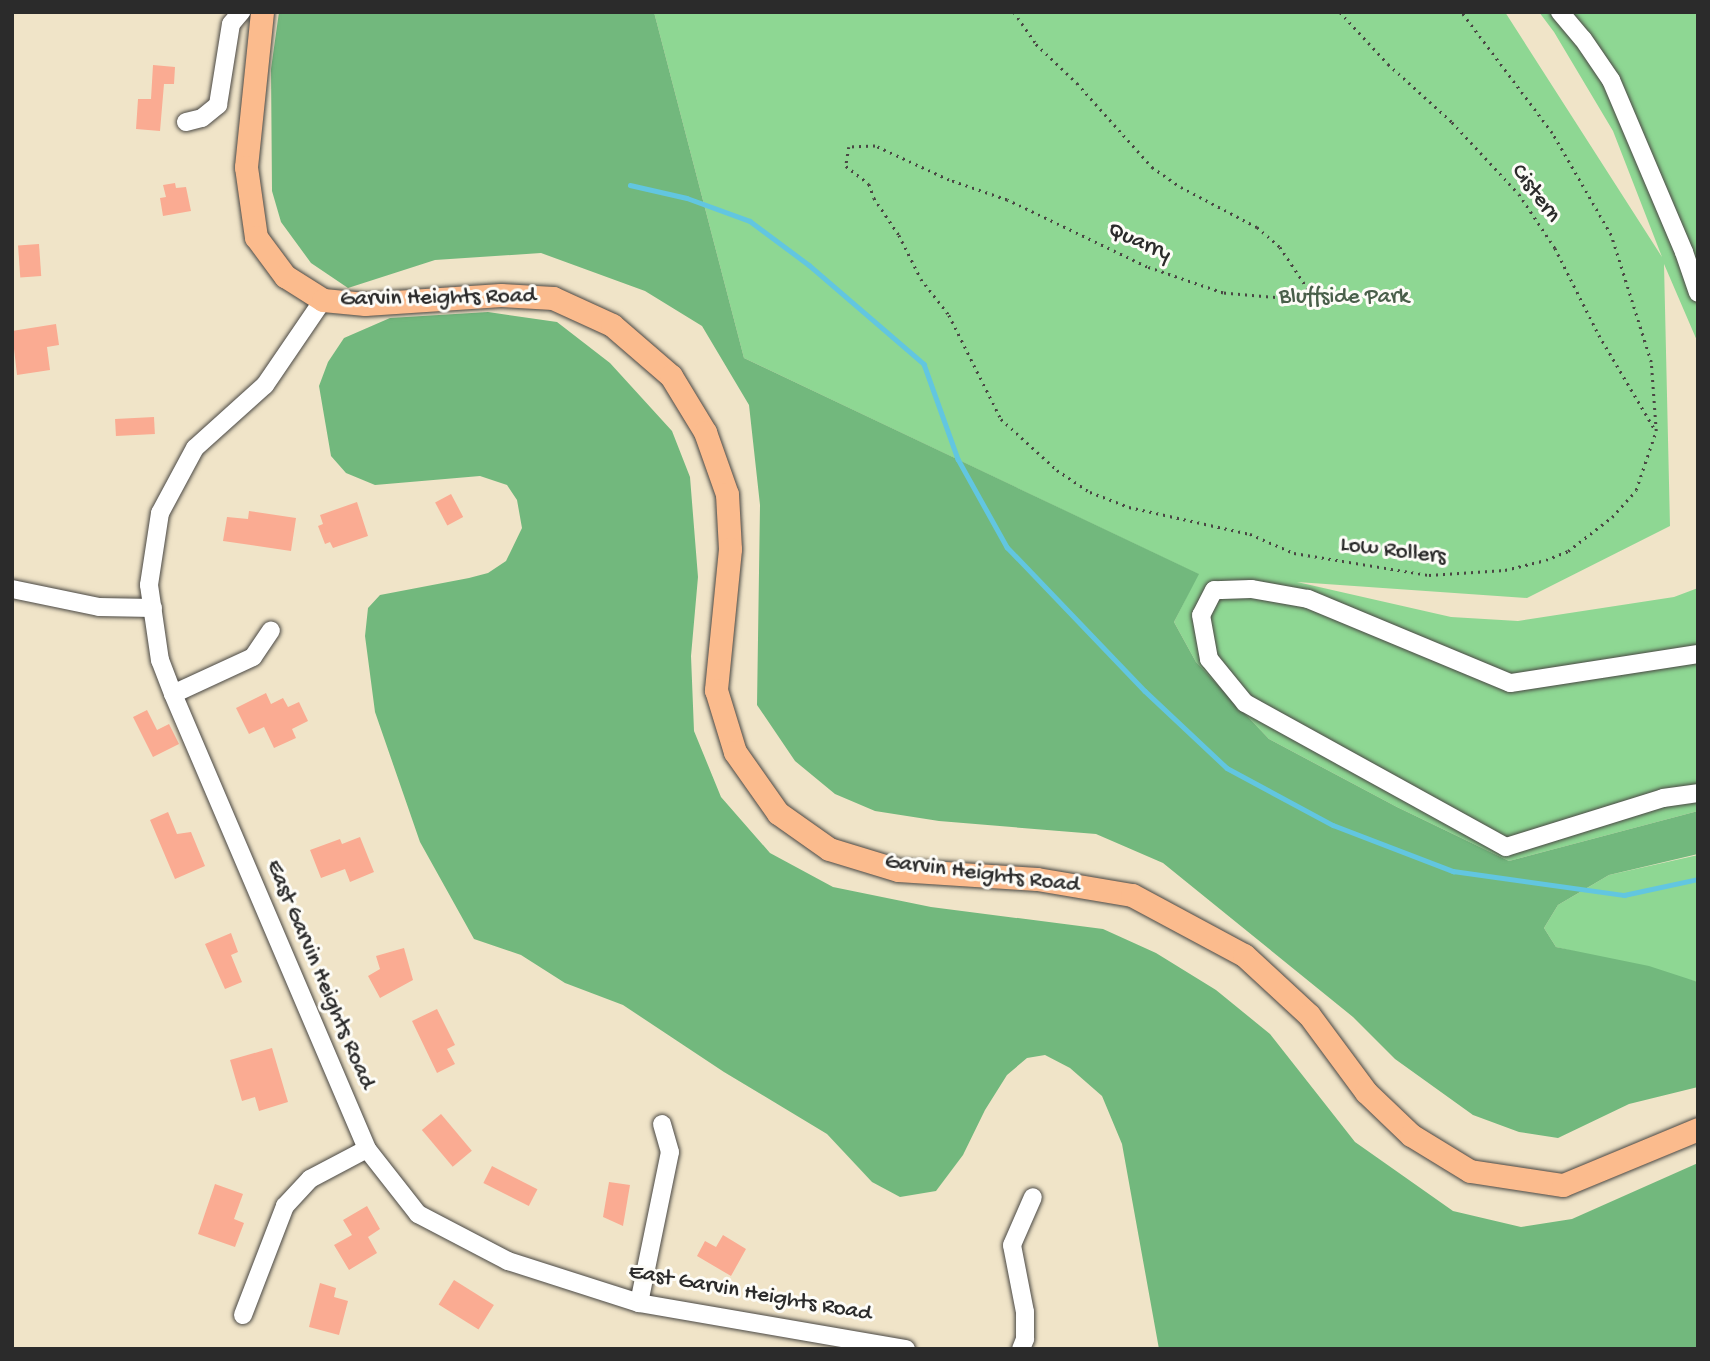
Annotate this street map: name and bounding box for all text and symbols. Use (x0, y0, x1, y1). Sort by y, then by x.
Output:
street label: Cistern (1504, 159, 1566, 229)
street label: Quarry (1103, 217, 1175, 269)
street label: Garvin Heights Road (340, 283, 536, 315)
park label: Bluffside Park (1279, 284, 1409, 312)
street label: Low Rollers (1339, 532, 1447, 572)
street label: Garvin Heights Road (883, 849, 1081, 901)
street label: East Garvin Heights Road (258, 856, 380, 1094)
street label: East Garvin Heights Road (626, 1259, 874, 1329)

